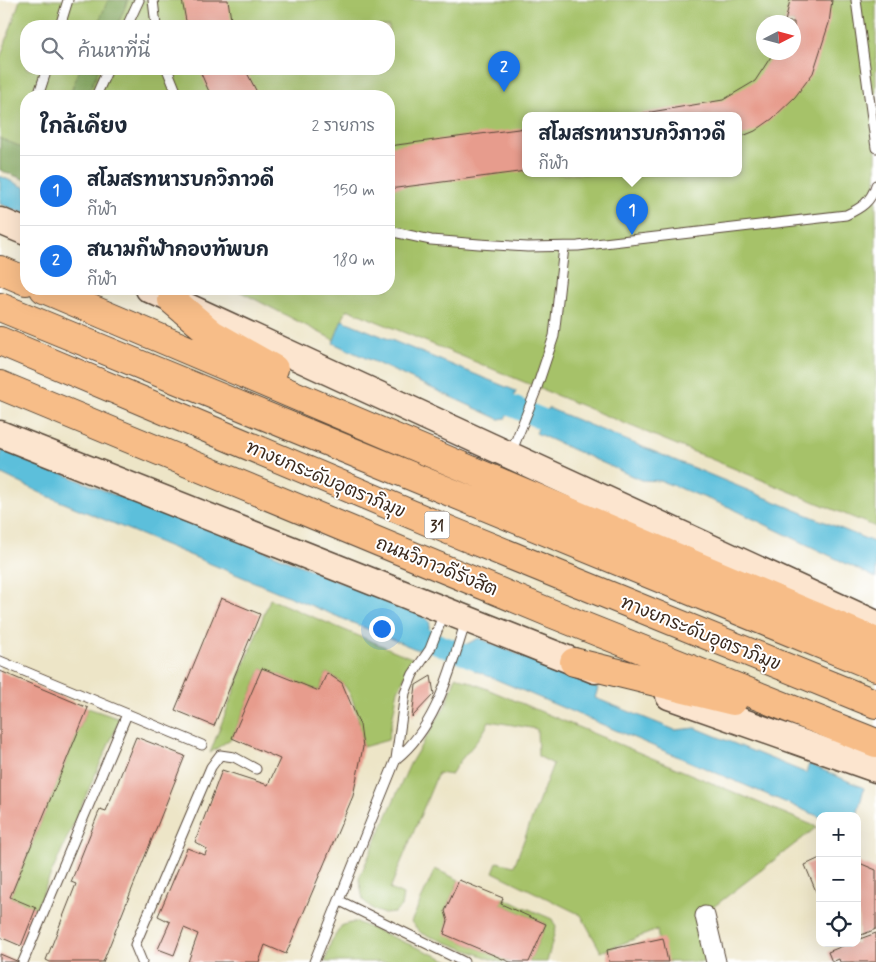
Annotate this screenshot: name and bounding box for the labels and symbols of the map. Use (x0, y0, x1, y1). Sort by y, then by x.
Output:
north arrow (756, 15, 801, 60)
pin: 2 (488, 51, 520, 92)
pin: 1 (616, 194, 648, 235)
street label: ทางยกระดับอุตราภิมุข (242, 435, 409, 525)
road number: 31 (424, 512, 450, 538)
street label: ถนนวิภาวดีรังสิต (372, 531, 501, 602)
street label: ทางยกระดับอุตราภิมุข (617, 591, 784, 678)
your location (369, 616, 395, 642)

